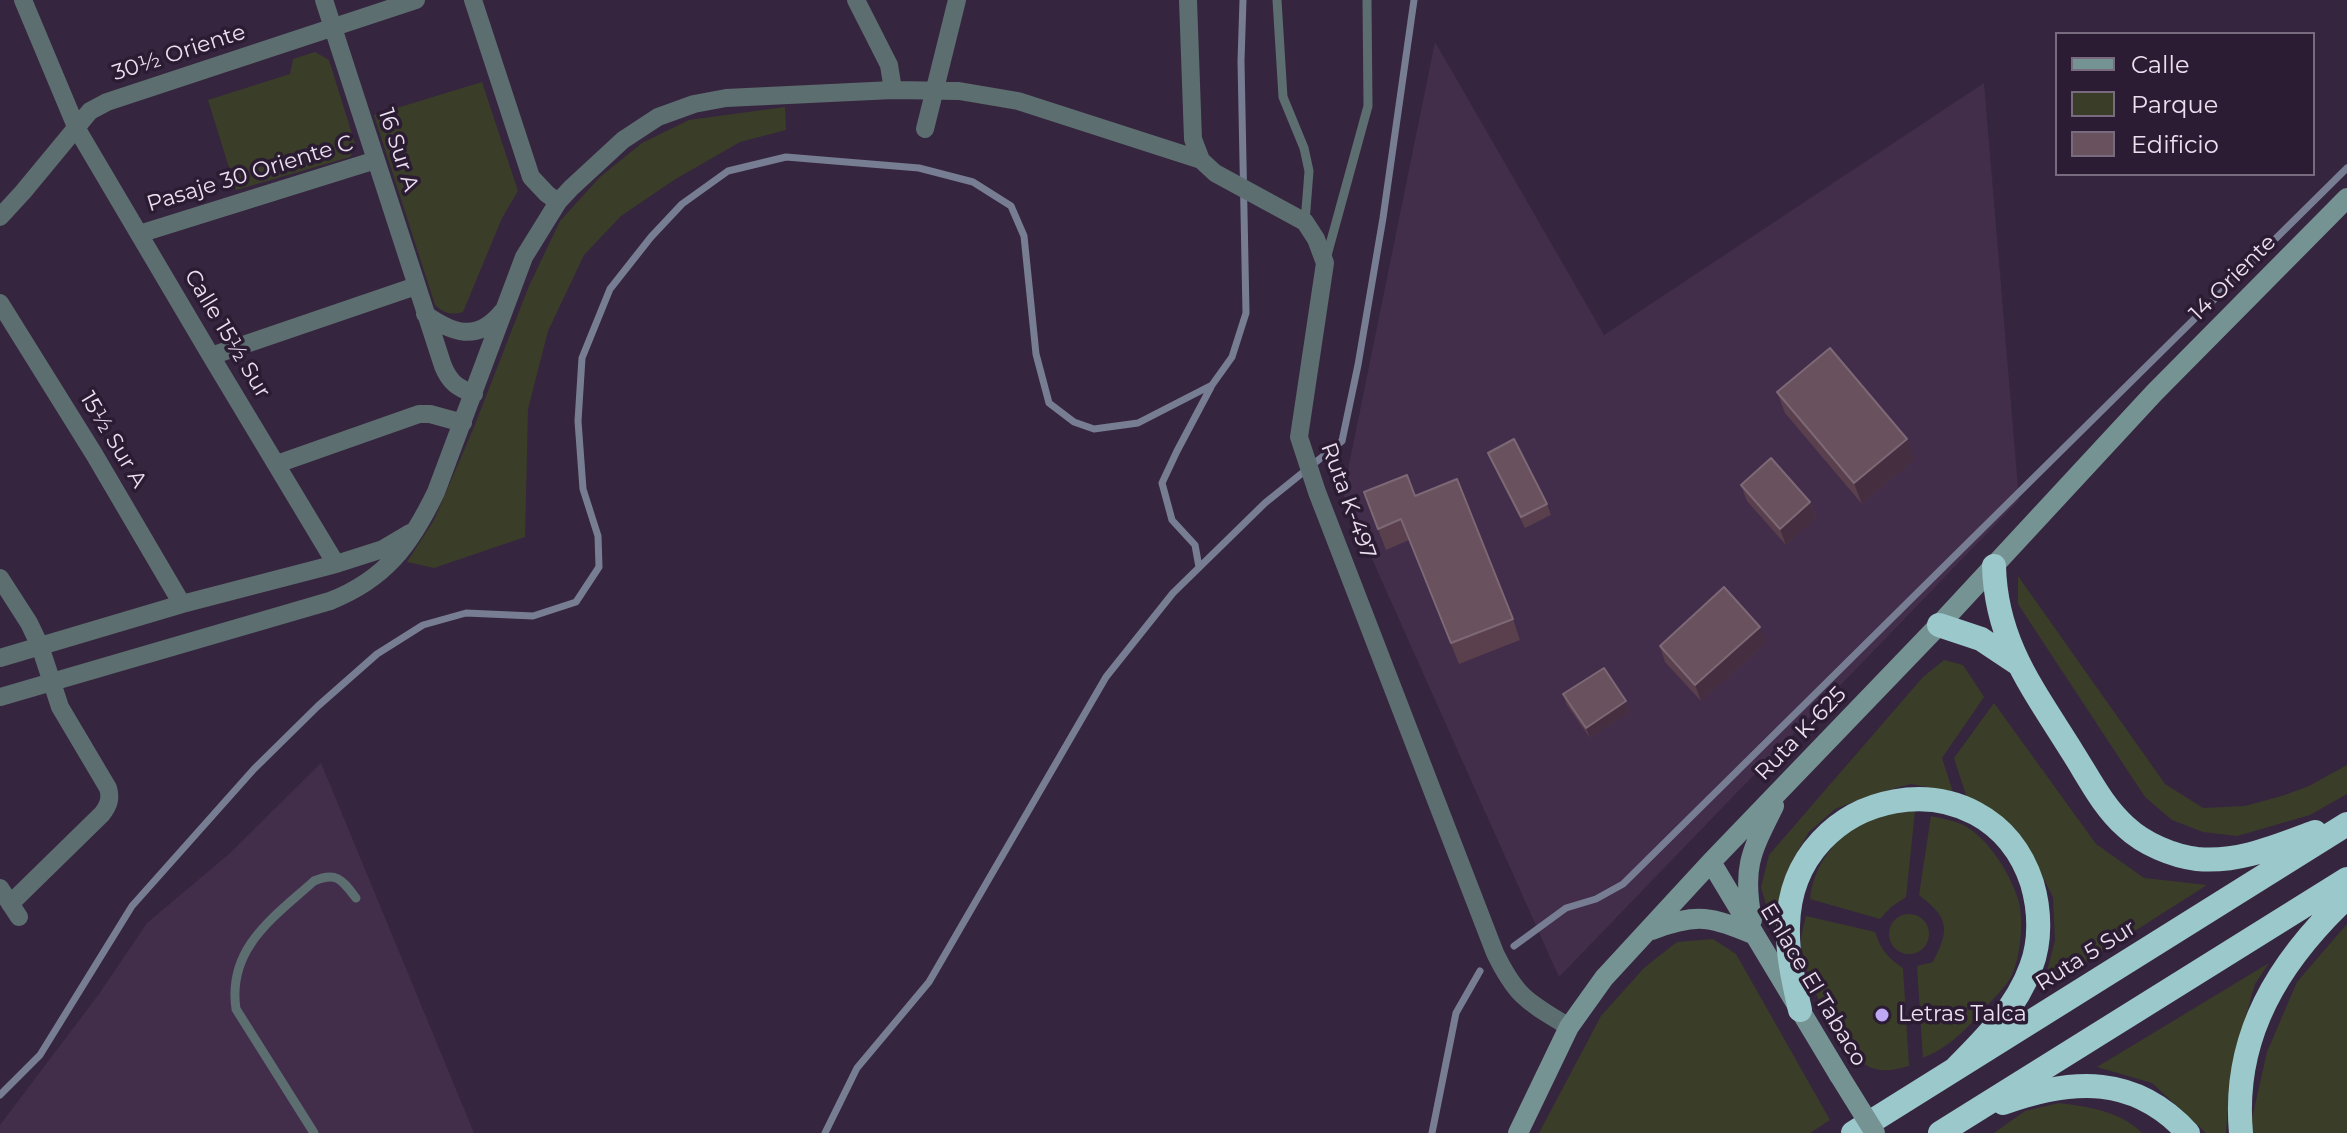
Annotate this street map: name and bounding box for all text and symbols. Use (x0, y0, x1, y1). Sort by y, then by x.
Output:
street label: 30½ Oriente (109, 19, 249, 87)
legend (2055, 32, 2315, 176)
text: Calle (2131, 50, 2189, 79)
text: Parque (2131, 90, 2218, 119)
street label: 16 Sur A (372, 105, 424, 195)
street label: Pasaje 30 Oriente C (144, 130, 356, 218)
text: Edificio (2131, 130, 2219, 159)
street label: 14 Oriente (2184, 229, 2282, 327)
street label: Calle 15½ Sur (178, 265, 276, 403)
street label: 15½ Sur A (74, 387, 152, 493)
street label: Ruta K-497 (1315, 439, 1381, 563)
street label: Ruta K-625 (1750, 682, 1852, 786)
street label: Enlace El Tabaco (1754, 899, 1872, 1071)
street label: Ruta 5 Sur (2031, 915, 2141, 997)
place label: Letras Talca (1898, 1002, 2027, 1028)
marker: Letras Talca (1873, 1006, 1891, 1024)

